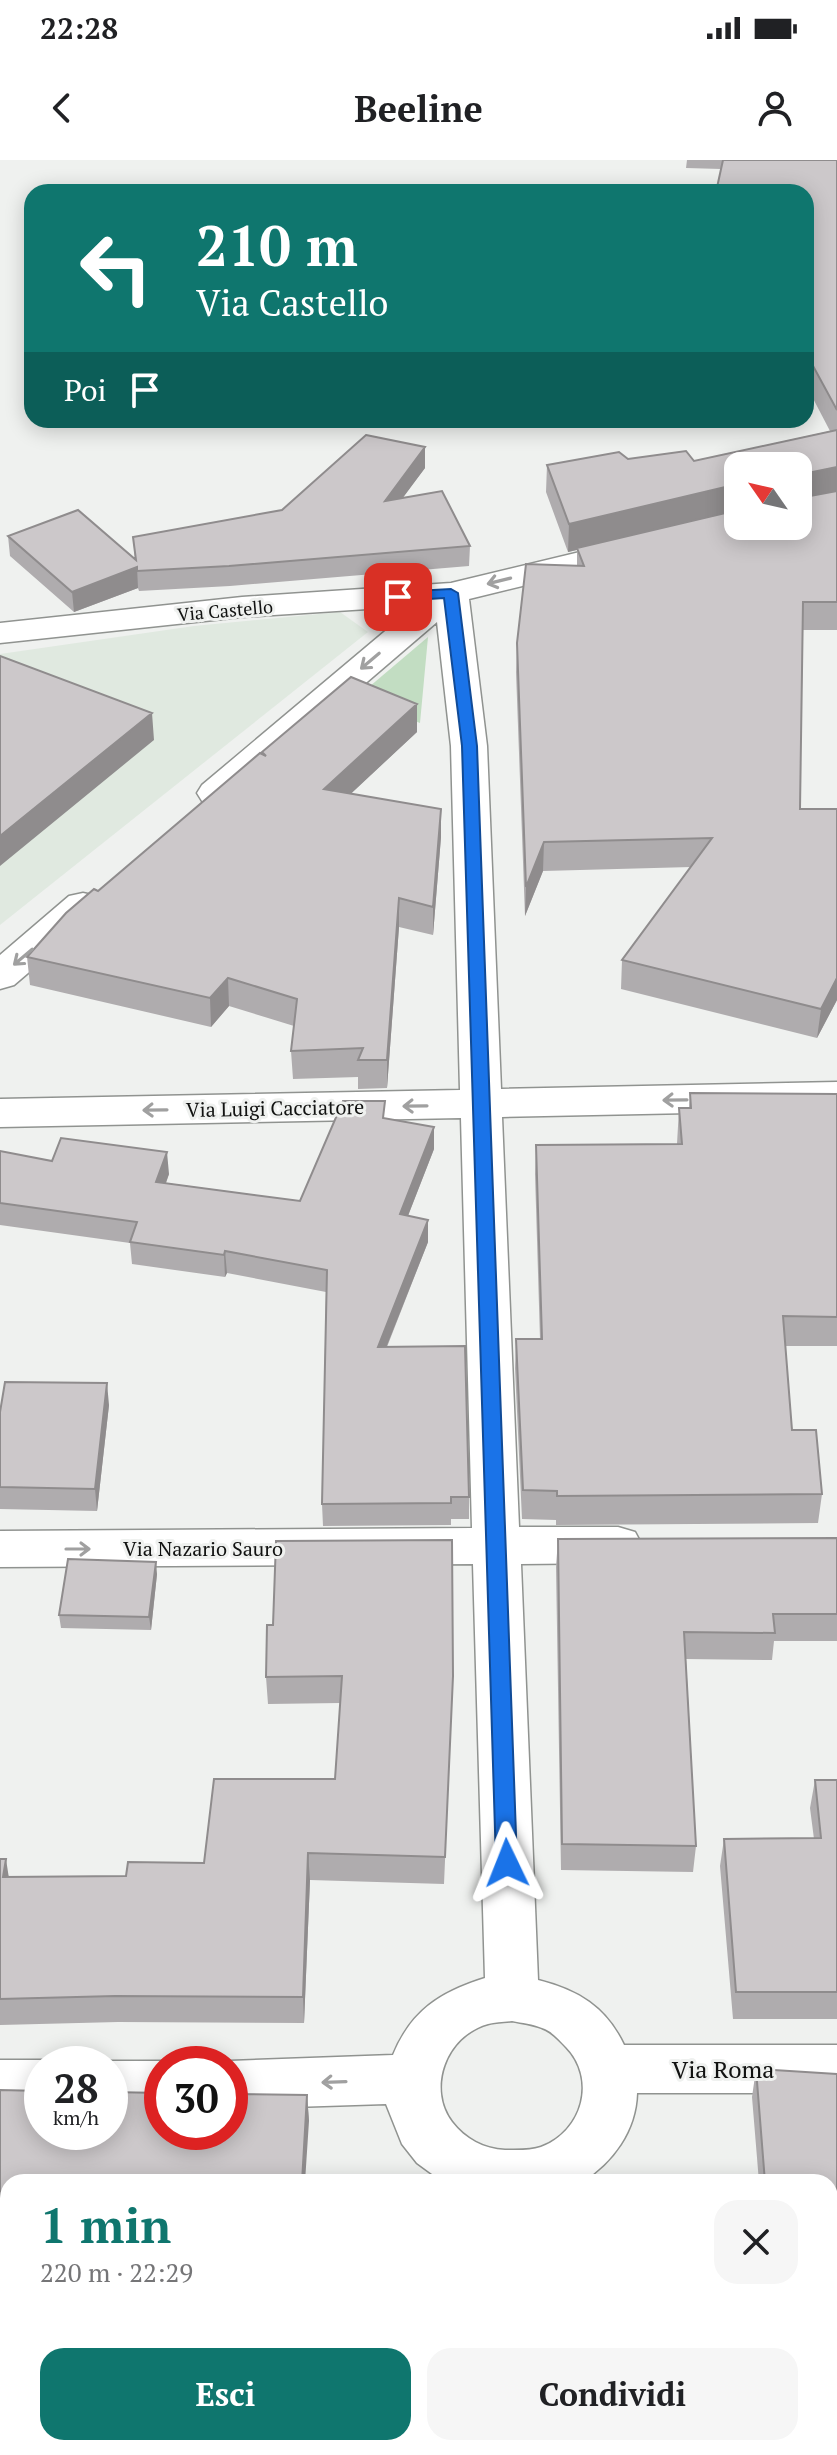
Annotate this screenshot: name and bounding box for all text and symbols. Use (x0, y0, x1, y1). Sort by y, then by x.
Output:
text: 22:28 (40, 8, 118, 48)
text: Beeline (354, 85, 483, 132)
icon: back (40, 86, 84, 130)
icon: person (753, 86, 797, 130)
text: 210 m (196, 208, 358, 282)
icon: left (64, 216, 168, 320)
text: Via Castello (196, 279, 388, 326)
icon: arrive (123, 368, 167, 412)
text: Poi (64, 370, 107, 410)
north arrow (724, 452, 812, 540)
map controls (724, 452, 812, 540)
pin (364, 563, 432, 631)
one-way arrow (486, 574, 512, 589)
icon: arrive (376, 575, 420, 619)
street label: Via Castello (176, 594, 274, 626)
one-way arrow (360, 652, 381, 670)
one-way arrow (13, 948, 33, 966)
one-way arrow (662, 1092, 689, 1108)
street label: Via Luigi Cacciatore (186, 1093, 364, 1123)
one-way arrow (402, 1098, 429, 1113)
one-way arrow (142, 1103, 169, 1118)
street label: Via Nazario Sauro (123, 1535, 283, 1562)
one-way arrow (64, 1541, 91, 1557)
position arrow (465, 1821, 549, 1905)
speed limit sign: 30 (144, 2046, 248, 2150)
street label: Via Roma (672, 2053, 774, 2085)
text: 28 (53, 2061, 99, 2114)
one-way arrow (321, 2074, 348, 2089)
text: km/h (53, 2104, 99, 2131)
text: 1 min (40, 2193, 171, 2257)
button: close (714, 2200, 798, 2284)
text: 220 m · 22:29 (40, 2255, 193, 2289)
button: Esci (40, 2348, 411, 2440)
button: Condividi (427, 2348, 798, 2440)

